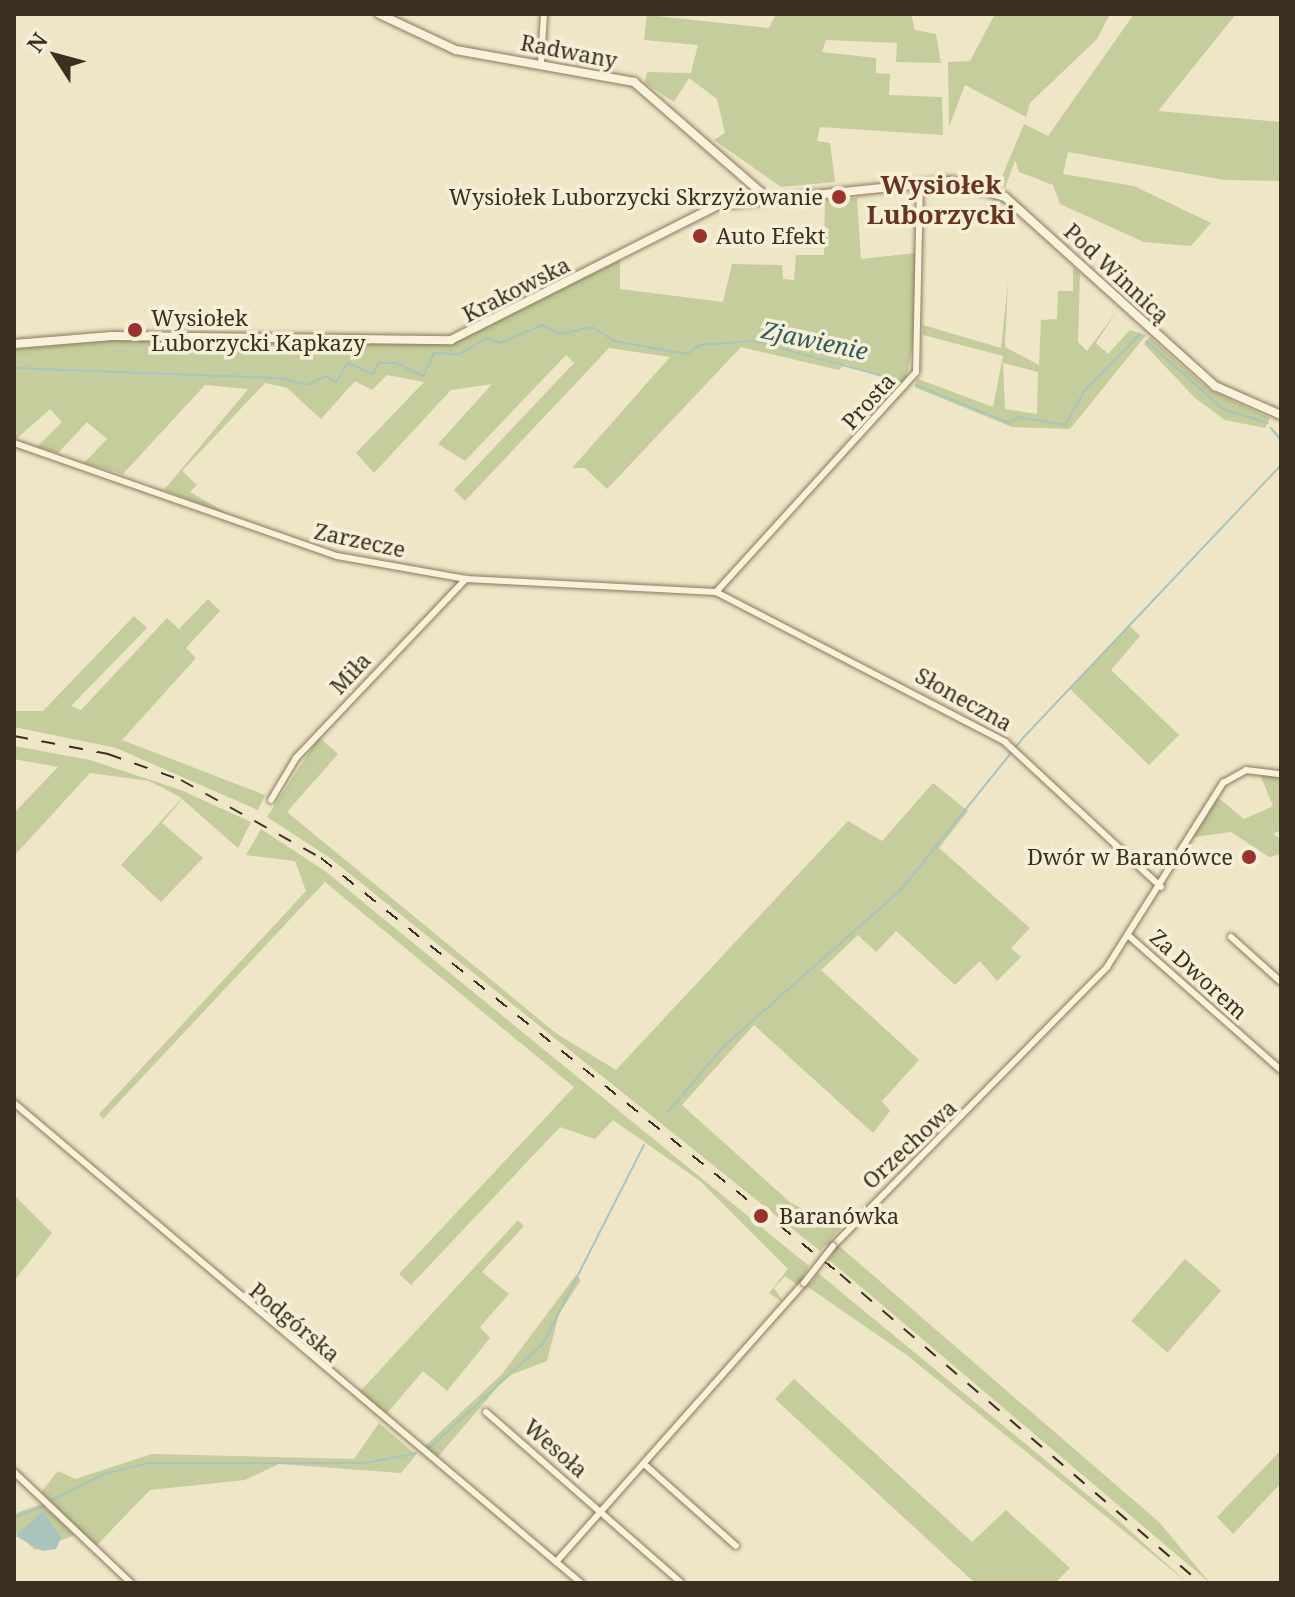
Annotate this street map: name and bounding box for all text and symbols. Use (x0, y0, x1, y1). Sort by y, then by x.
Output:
north arrow (16, 16, 96, 96)
text: N (19, 26, 54, 58)
street label: Radwany (518, 29, 620, 73)
district label: Wysiołek Luborzycki (866, 169, 1016, 230)
place label: Wysiołek Luborzycki Skrzyżowanie (449, 184, 823, 210)
marker: Wysiołek Luborzycki Skrzyżowanie (830, 188, 848, 206)
street label: Pod Winnicą (1059, 218, 1175, 328)
place label: Auto Efekt (716, 223, 825, 249)
marker: Auto Efekt (691, 227, 709, 245)
street label: Krakowska (458, 251, 574, 327)
place label: Wysiołek Luborzycki Kapkazy (151, 304, 366, 356)
water label: Zjawienie (759, 315, 871, 365)
marker: Wysiołek Luborzycki Kapkazy (126, 321, 144, 339)
street label: Prosta (836, 367, 900, 435)
street label: Zarzecze (312, 517, 408, 563)
street label: Miła (324, 647, 376, 699)
street label: Słoneczna (911, 662, 1017, 736)
place label: Dwór w Baranówce (1027, 844, 1233, 870)
marker: Dwór w Baranówce (1240, 848, 1258, 866)
street label: Za Dworem (1145, 923, 1253, 1025)
street label: Orzechowa (857, 1094, 961, 1194)
place label: Baranówka (779, 1203, 899, 1229)
marker: Baranówka (750, 1205, 772, 1227)
street label: Podgórska (245, 1277, 345, 1367)
street label: Wesoła (519, 1413, 593, 1483)

